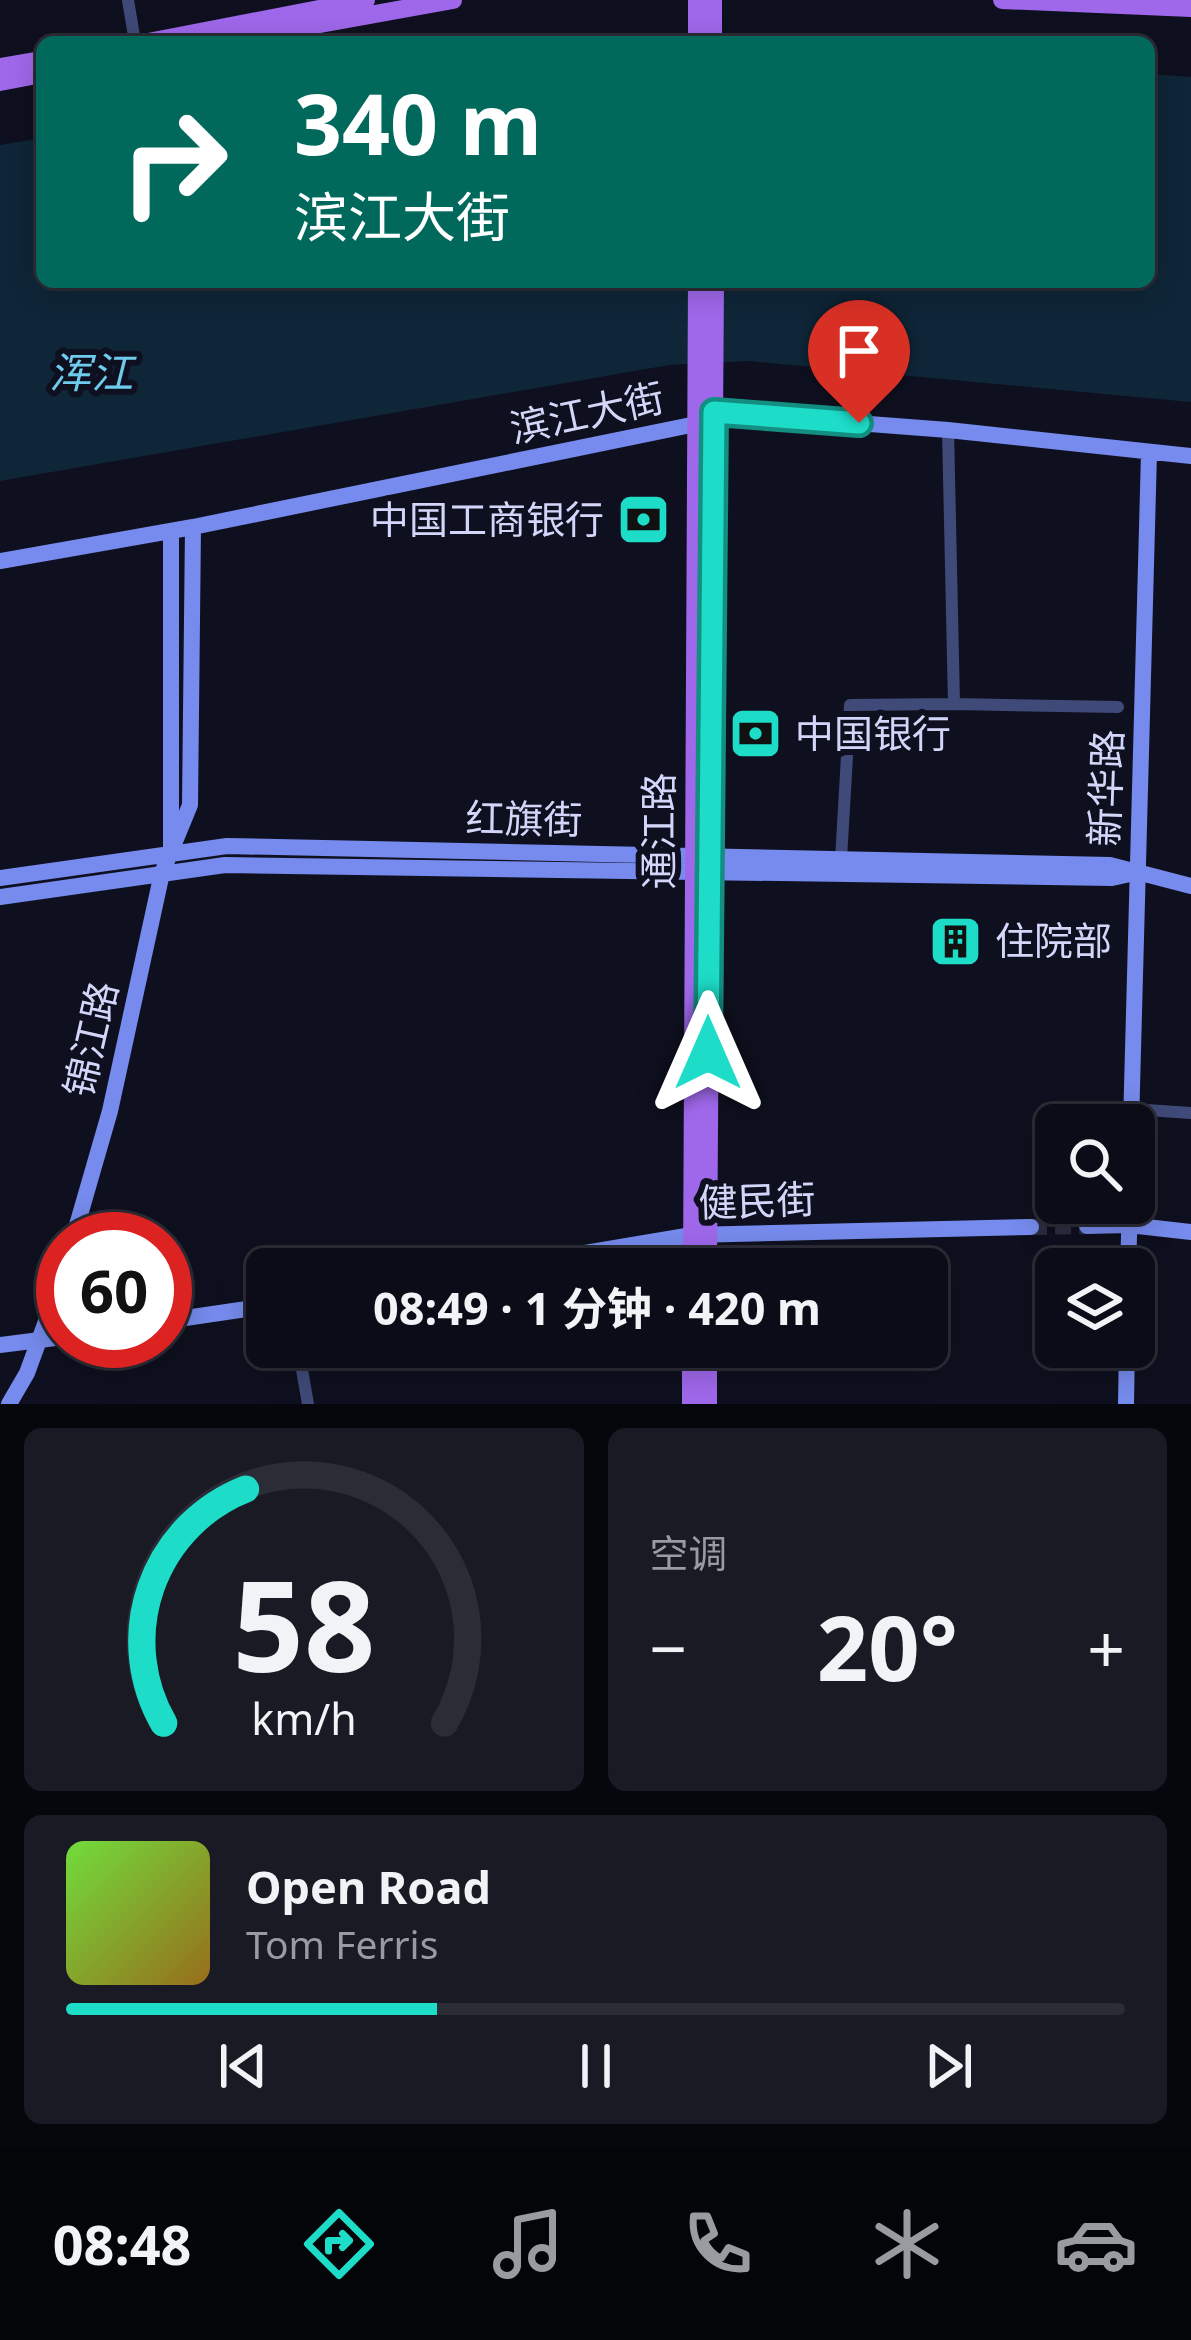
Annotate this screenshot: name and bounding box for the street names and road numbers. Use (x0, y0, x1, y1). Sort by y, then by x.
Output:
street label: 滨江大街 (505, 369, 669, 454)
street label: 新华路 (1076, 729, 1133, 847)
street label: 通江路 (631, 772, 684, 890)
street label: 红旗街 (465, 790, 583, 845)
street label: 锦江路 (51, 976, 129, 1102)
street label: 健民街 (698, 1171, 816, 1228)

